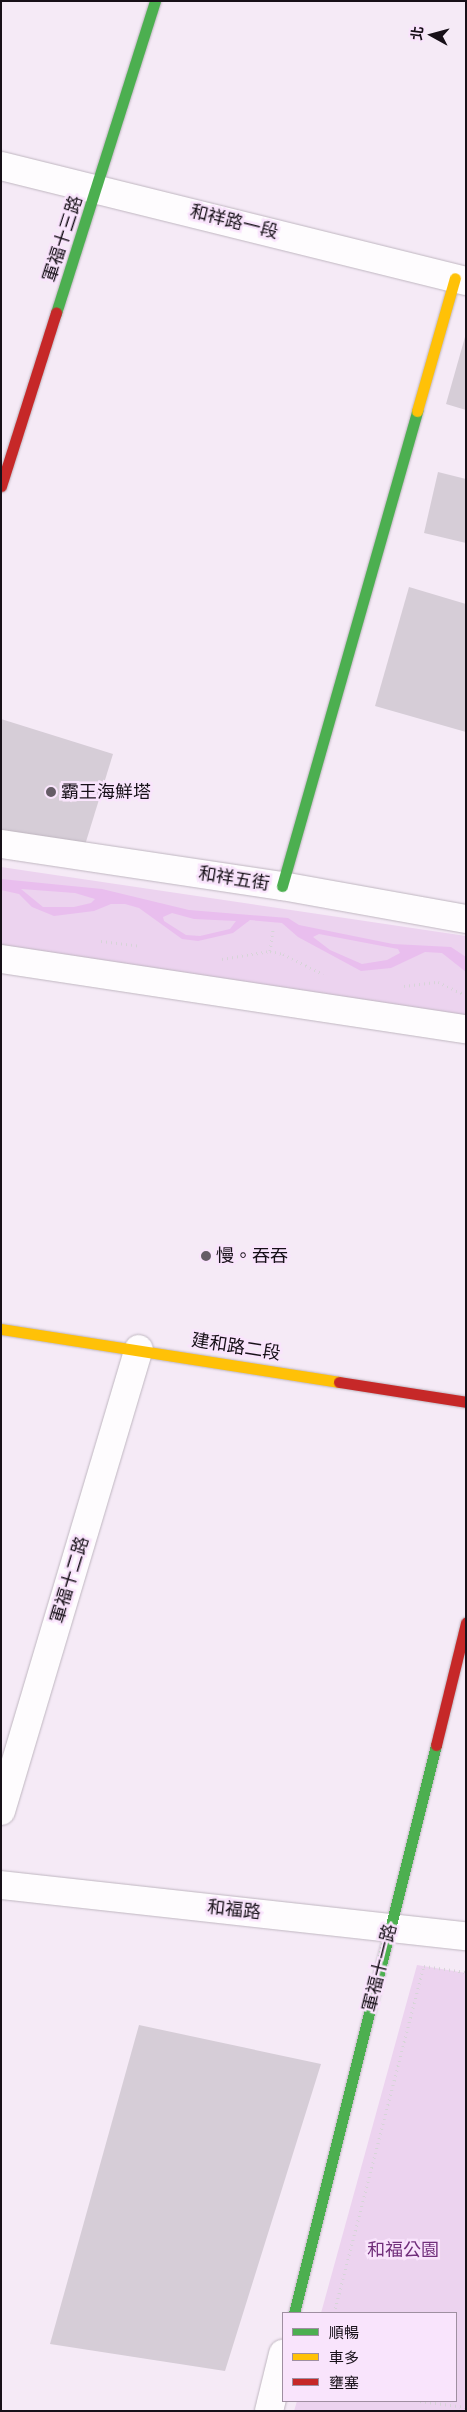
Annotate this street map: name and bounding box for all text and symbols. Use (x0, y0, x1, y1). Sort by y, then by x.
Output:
north arrow (407, 10, 457, 60)
text: 北 (407, 25, 427, 41)
street label: 軍福十三路 (39, 193, 87, 285)
street label: 和祥路一段 (188, 201, 280, 243)
place label: 霸王海鮮塔 (61, 781, 151, 803)
marker: 霸王海鮮塔 (45, 786, 57, 798)
street label: 和祥五街 (197, 863, 271, 895)
place label: 慢。吞吞 (216, 1245, 288, 1267)
marker: 慢。吞吞 (200, 1250, 212, 1262)
street label: 建和路二段 (190, 1329, 282, 1365)
street label: 軍福十二路 (47, 1534, 93, 1626)
street label: 和福路 (206, 1896, 262, 1924)
street label: 軍福十一路 (359, 1922, 401, 2014)
park label: 和福公園 (367, 2239, 439, 2261)
legend (282, 2312, 457, 2402)
text: 順暢 (329, 2323, 359, 2342)
text: 車多 (329, 2348, 359, 2367)
text: 壅塞 (329, 2373, 359, 2392)

